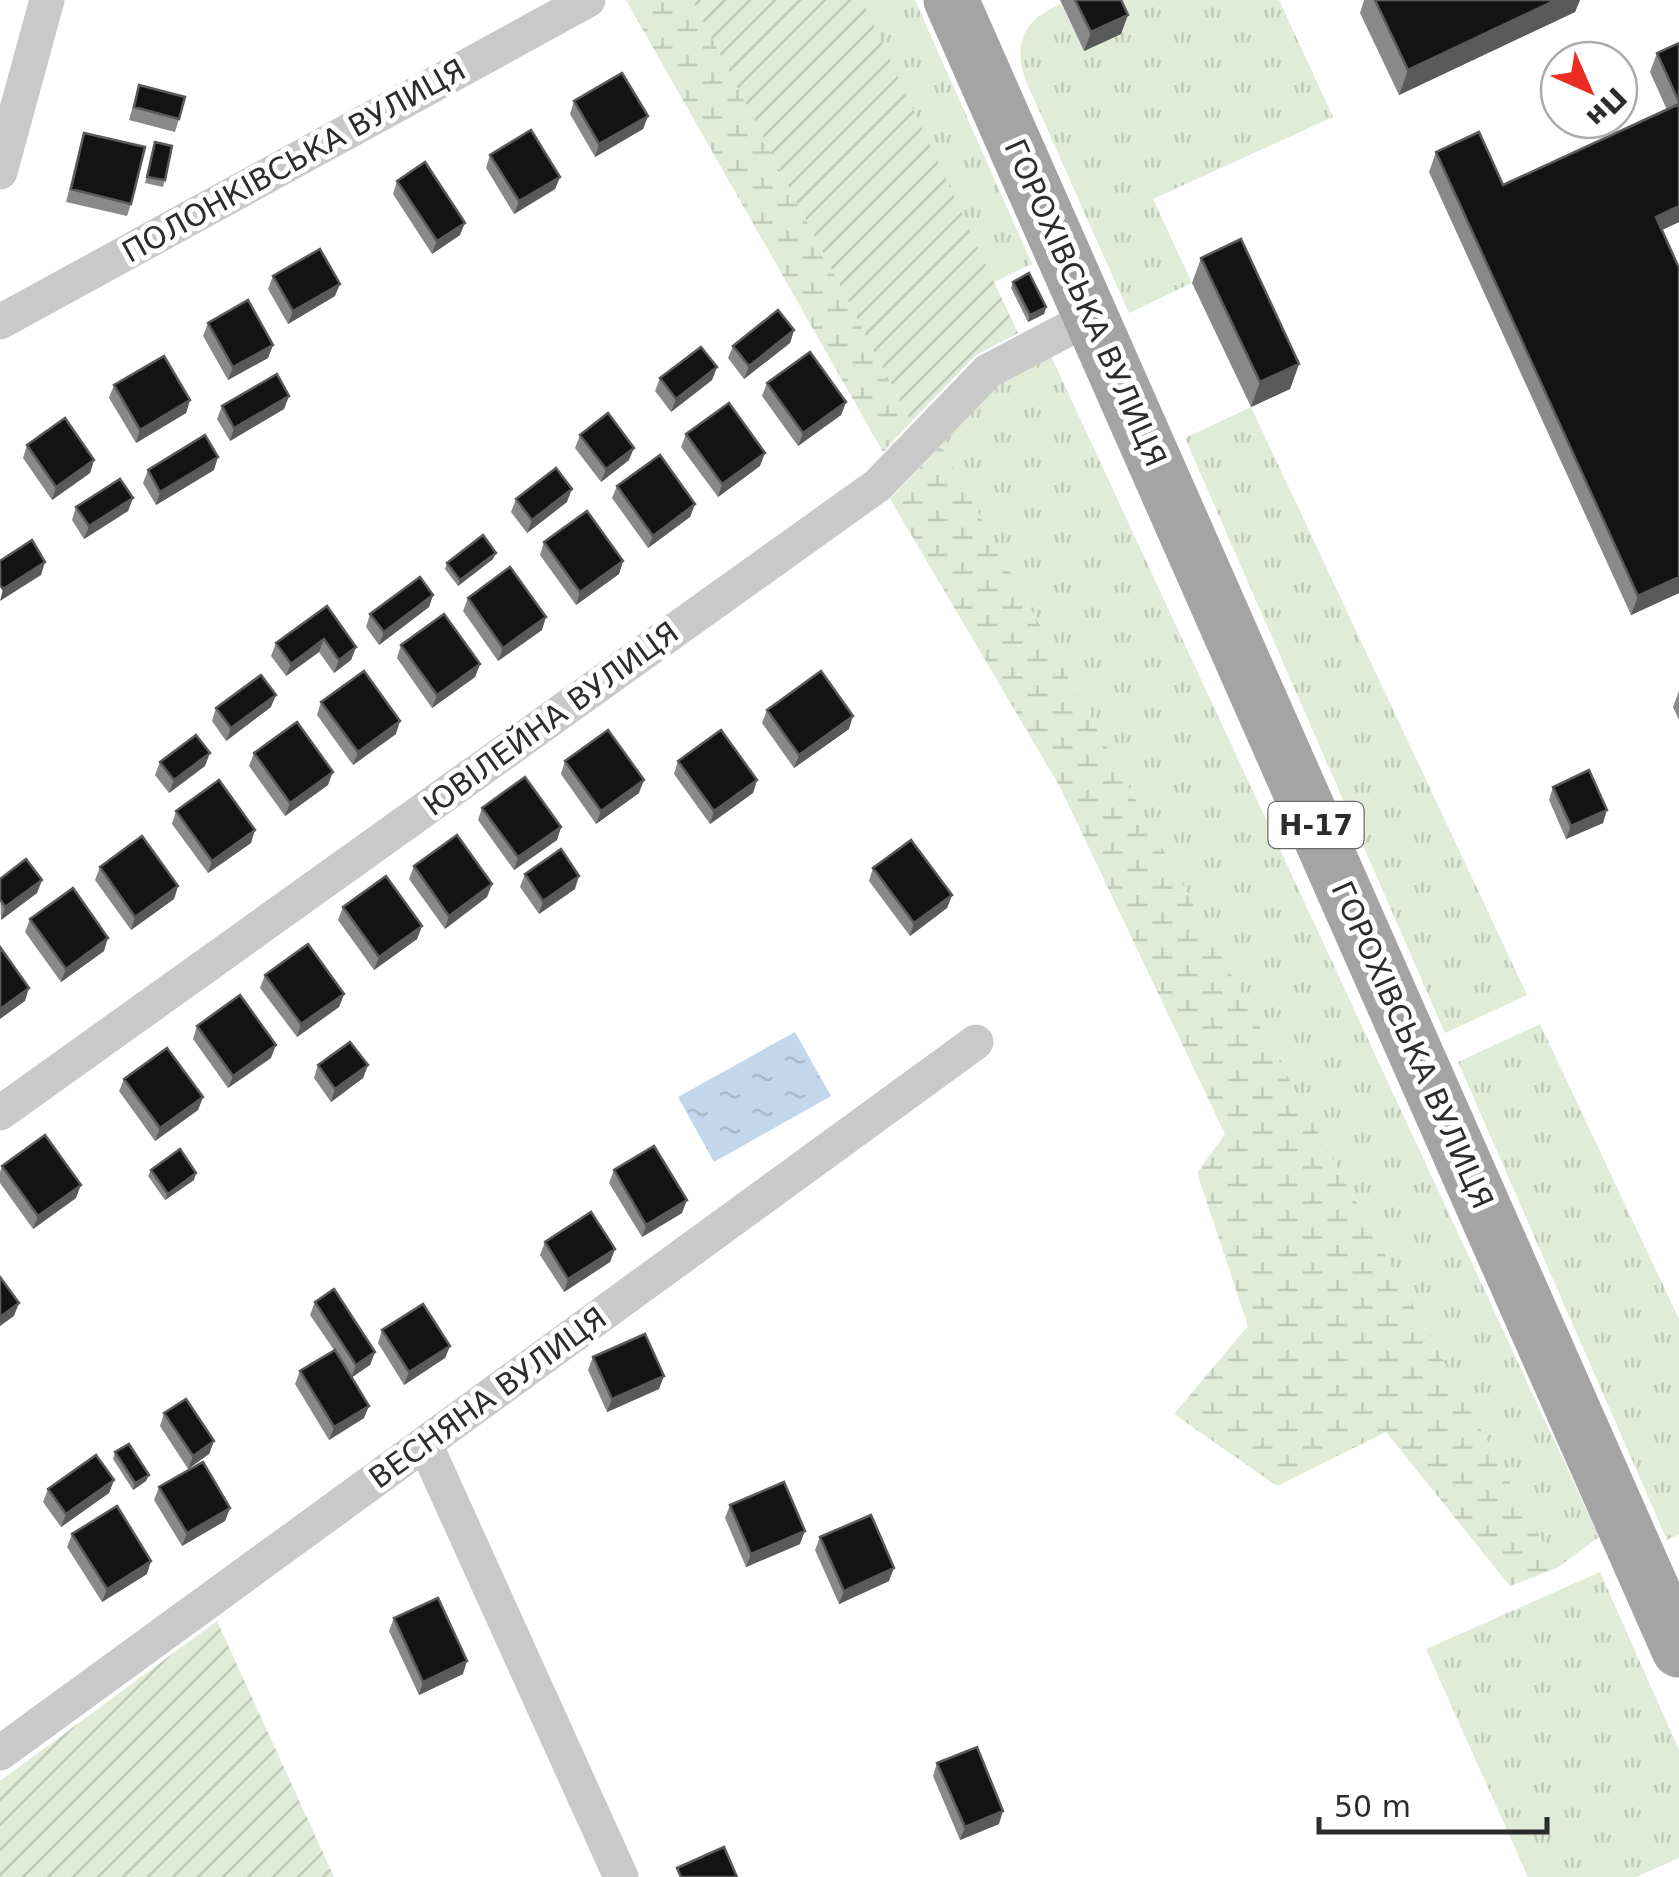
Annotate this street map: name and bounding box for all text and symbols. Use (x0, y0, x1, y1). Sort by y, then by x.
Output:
north arrow (1539, 40, 1639, 140)
street label: ПОЛОНКІВСЬКА ВУЛИЦЯ (116, 52, 471, 270)
text: Пн (1580, 81, 1633, 134)
street label: ГОРОХІВСЬКА ВУЛИЦЯ (997, 134, 1174, 472)
street label: ЮВІЛЕЙНА ВУЛИЦЯ (416, 614, 685, 823)
road number: Н-17 (1268, 802, 1364, 848)
street label: ГОРОХІВСЬКА ВУЛИЦЯ (1324, 876, 1501, 1214)
street label: ВЕСНЯНА ВУЛИЦЯ (362, 1300, 613, 1495)
scale bar (1319, 1772, 1546, 1834)
text: 50 m (1334, 1789, 1411, 1824)

